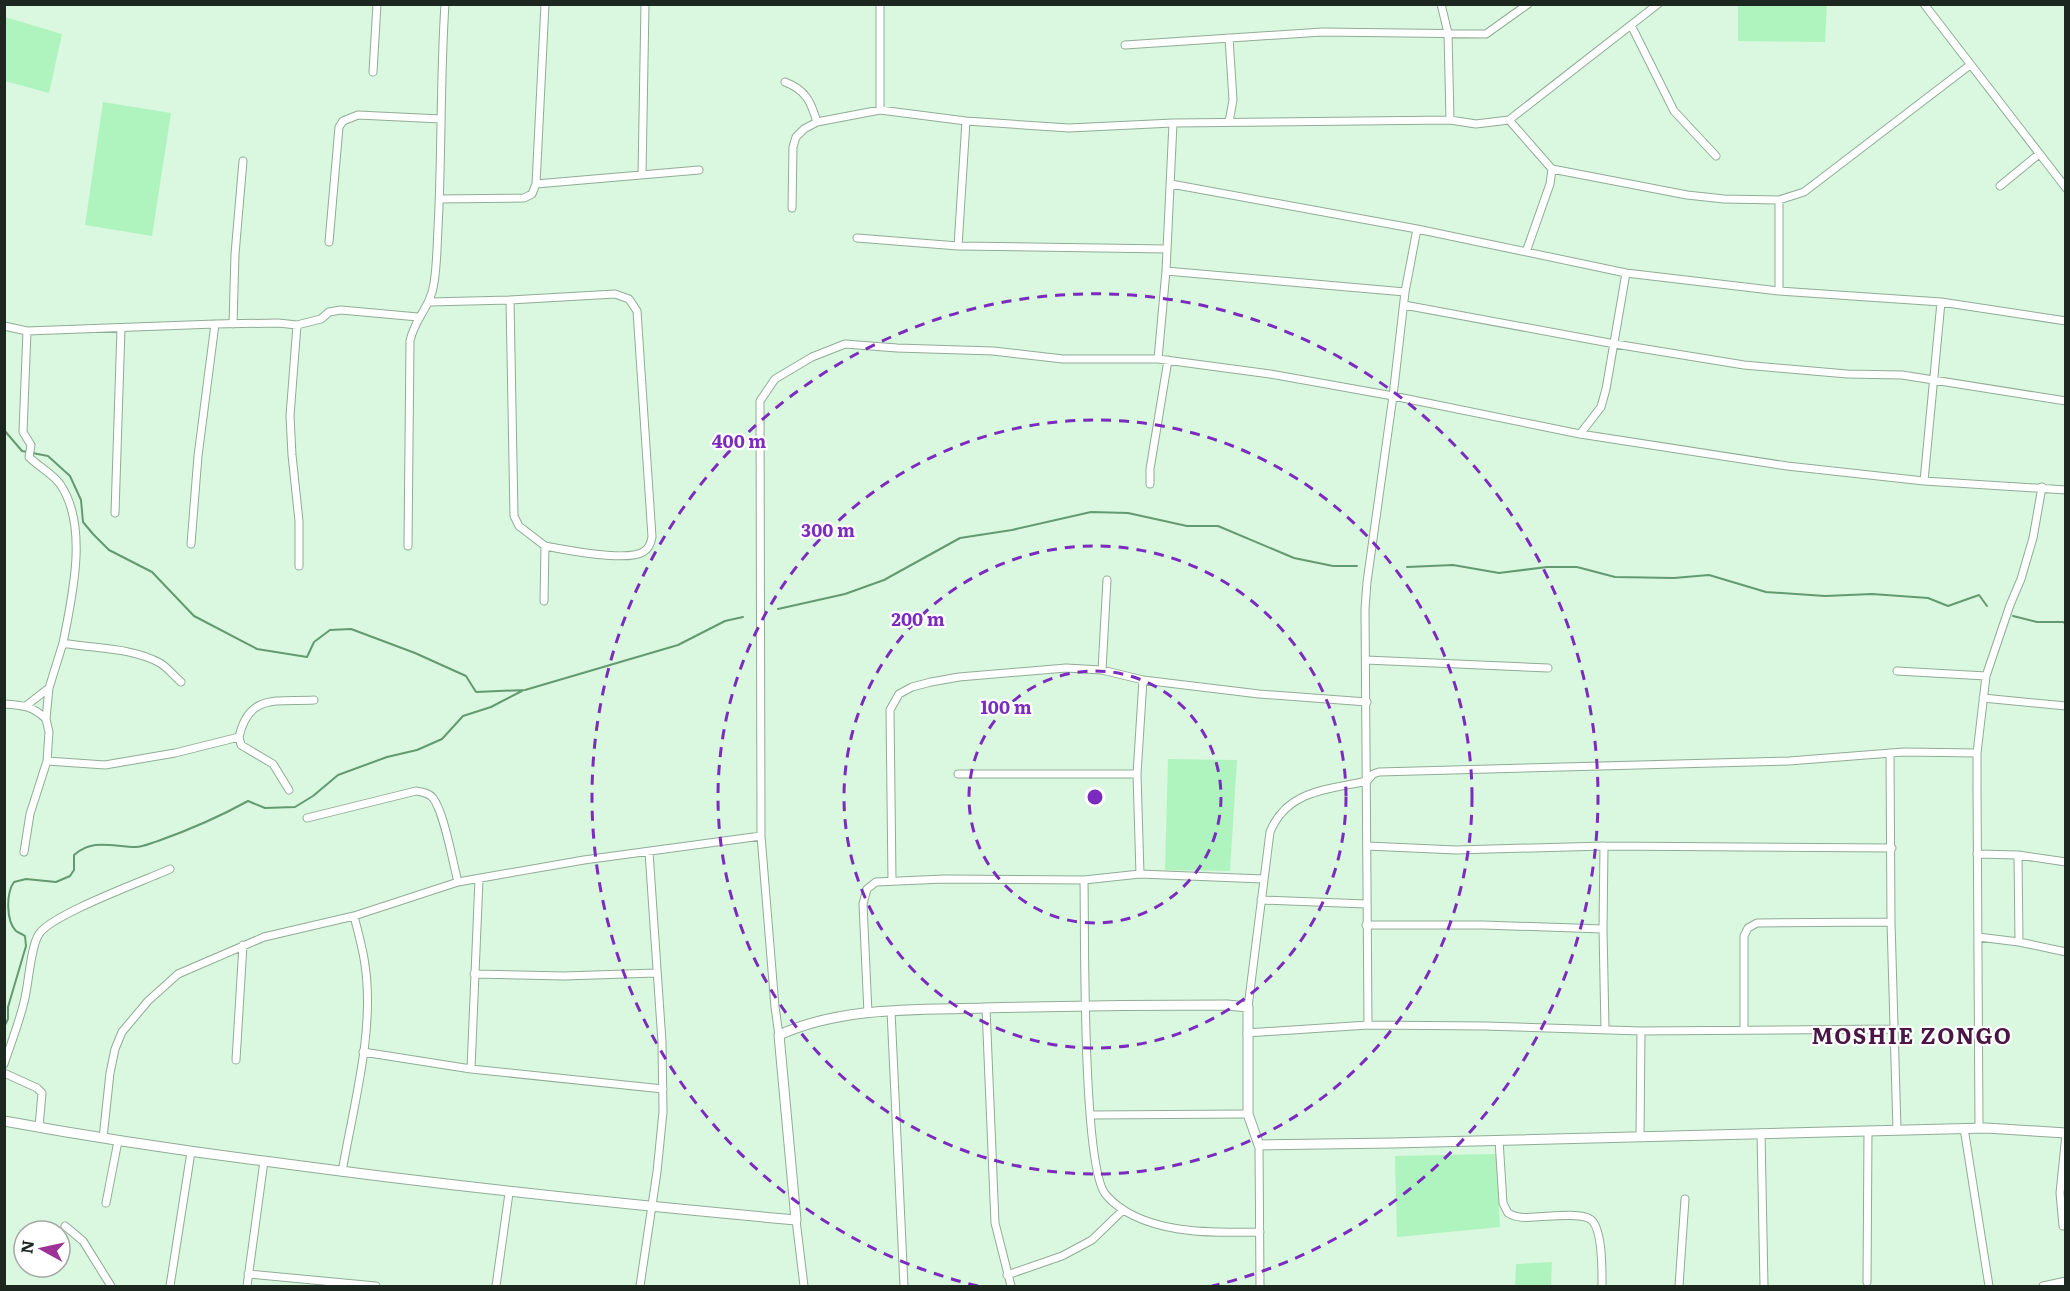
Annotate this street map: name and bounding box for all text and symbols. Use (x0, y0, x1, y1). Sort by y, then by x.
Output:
text: 400 m (712, 427, 766, 454)
text: 300 m (801, 516, 855, 543)
text: 200 m (891, 605, 945, 632)
text: 100 m (980, 693, 1032, 720)
centre of rings (1085, 787, 1105, 807)
district label: MOSHIE ZONGO (1812, 1018, 2012, 1051)
north arrow (12, 1219, 72, 1279)
text: N (13, 1238, 39, 1255)

